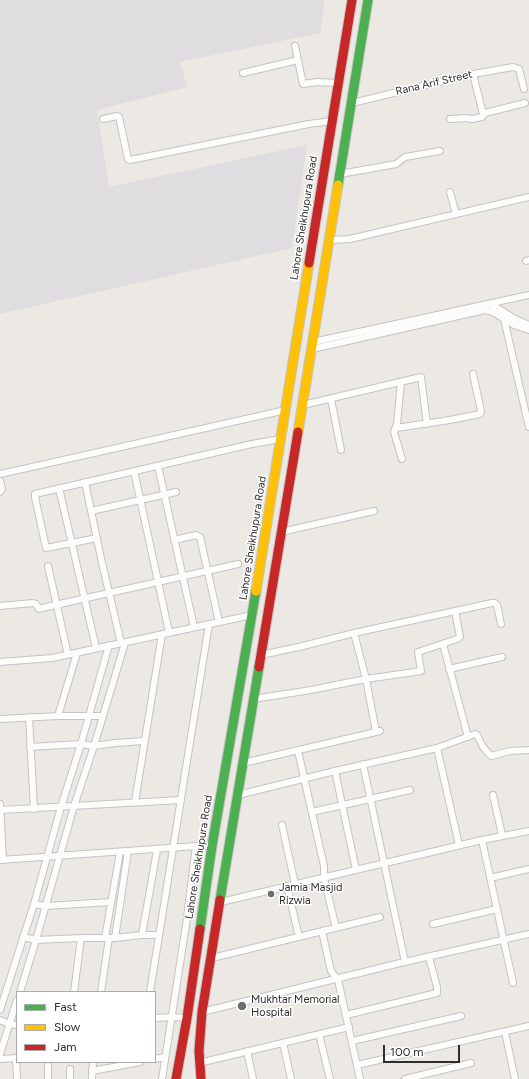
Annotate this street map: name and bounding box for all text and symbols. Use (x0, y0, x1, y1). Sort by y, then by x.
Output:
street label: Rana Arif Street (394, 68, 474, 98)
street label: Lahore Sheikhupura Road (288, 155, 320, 281)
street label: Lahore Sheikhupura Road (237, 475, 269, 601)
street label: Lahore Sheikhupura Road (183, 794, 215, 920)
place label: Jamia Masjid Rizwia (279, 881, 343, 907)
marker: Jamia Masjid Rizwia (266, 889, 276, 899)
legend (16, 991, 156, 1063)
place label: Mukhtar Memorial Hospital (251, 993, 339, 1019)
text: Fast (54, 1000, 77, 1014)
marker: Mukhtar Memorial Hospital (236, 1000, 248, 1012)
text: Slow (54, 1020, 80, 1034)
scale bar (385, 1037, 462, 1063)
text: Jam (54, 1040, 77, 1054)
text: 100 m (390, 1045, 424, 1059)

